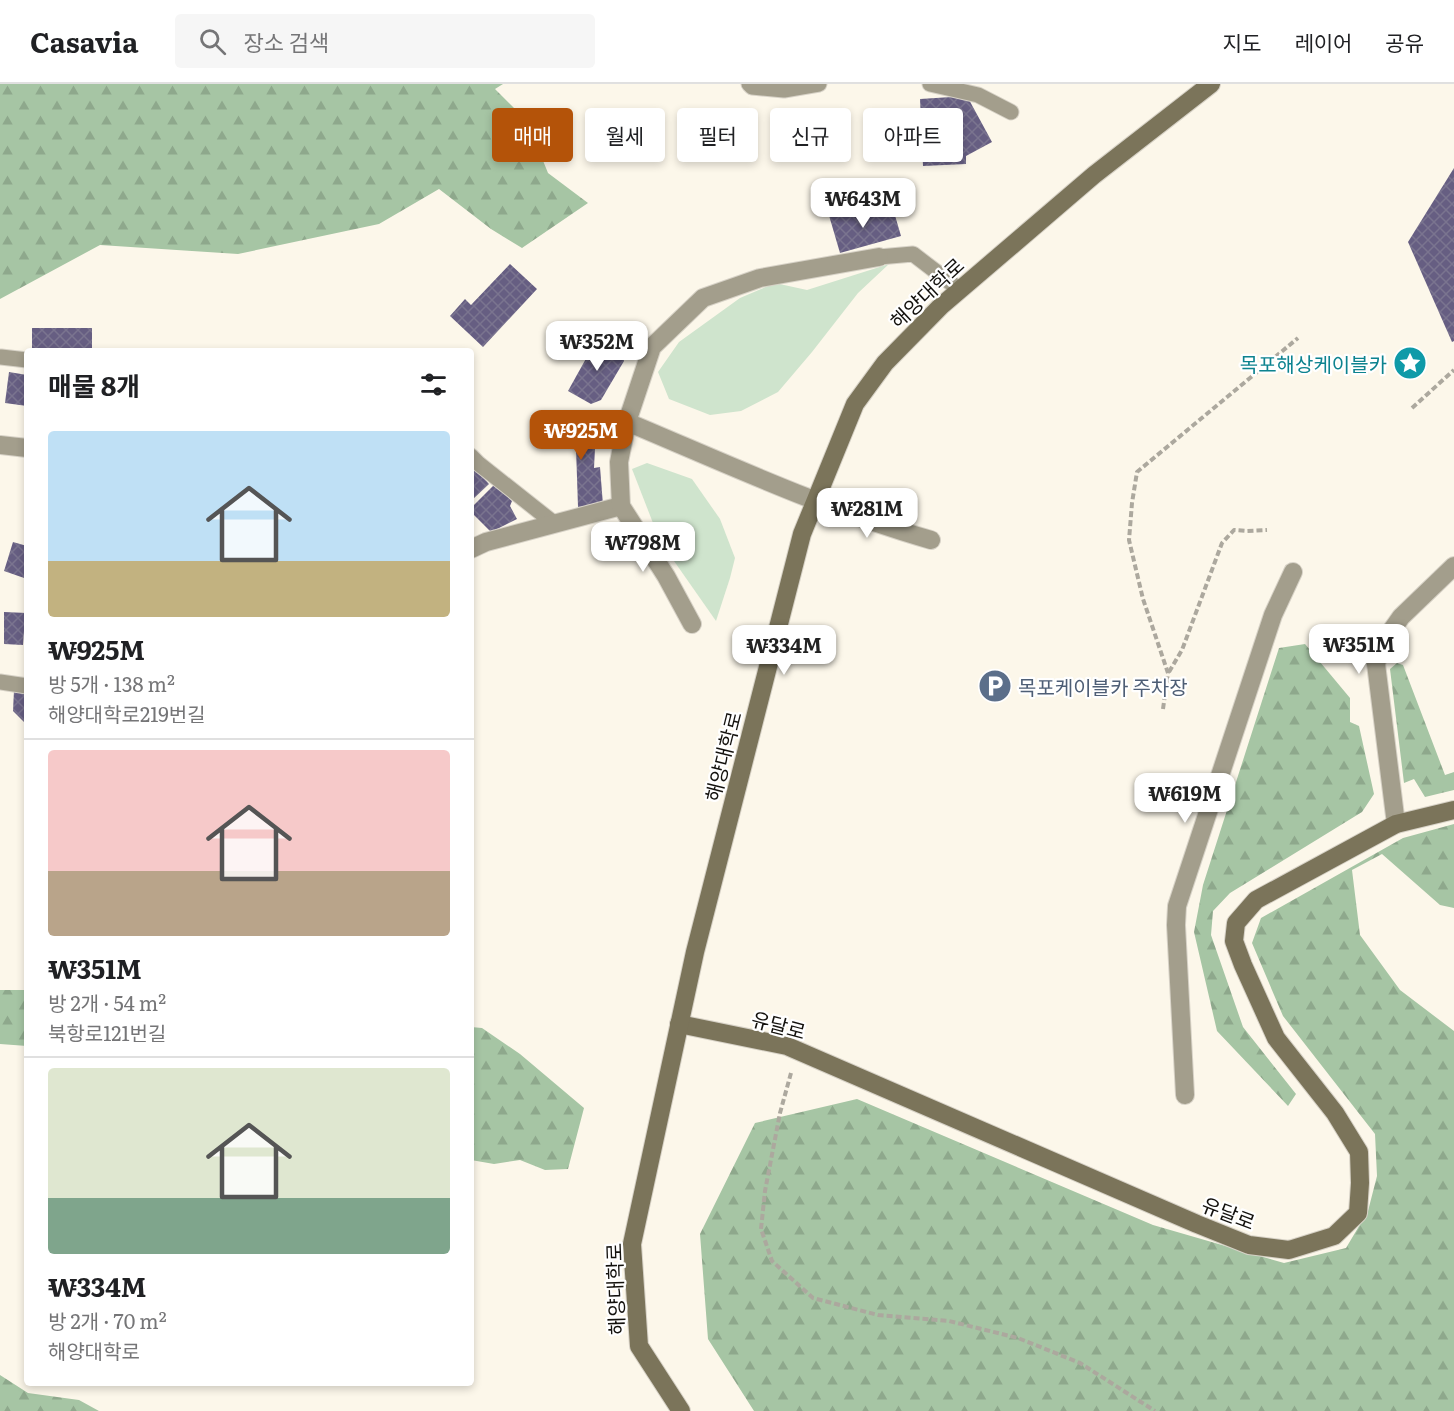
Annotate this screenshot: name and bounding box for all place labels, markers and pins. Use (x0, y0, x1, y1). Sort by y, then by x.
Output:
pin: ₩643M (821, 178, 905, 229)
pin: ₩352M (555, 321, 639, 372)
place icon: 목포해상케이블카 (1392, 345, 1428, 381)
place label: 목포해상케이블카 (1240, 348, 1387, 378)
pin: ₩925M (539, 410, 623, 461)
pin: ₩281M (825, 488, 909, 539)
pin: ₩798M (601, 522, 685, 573)
pin: ₩351M (1317, 624, 1401, 675)
pin: ₩334M (742, 625, 826, 676)
parking icon: 목포케이블카 주차장 (977, 668, 1013, 704)
place label: 목포케이블카 주차장 (1018, 671, 1188, 701)
pin: ₩619M (1143, 773, 1227, 824)

